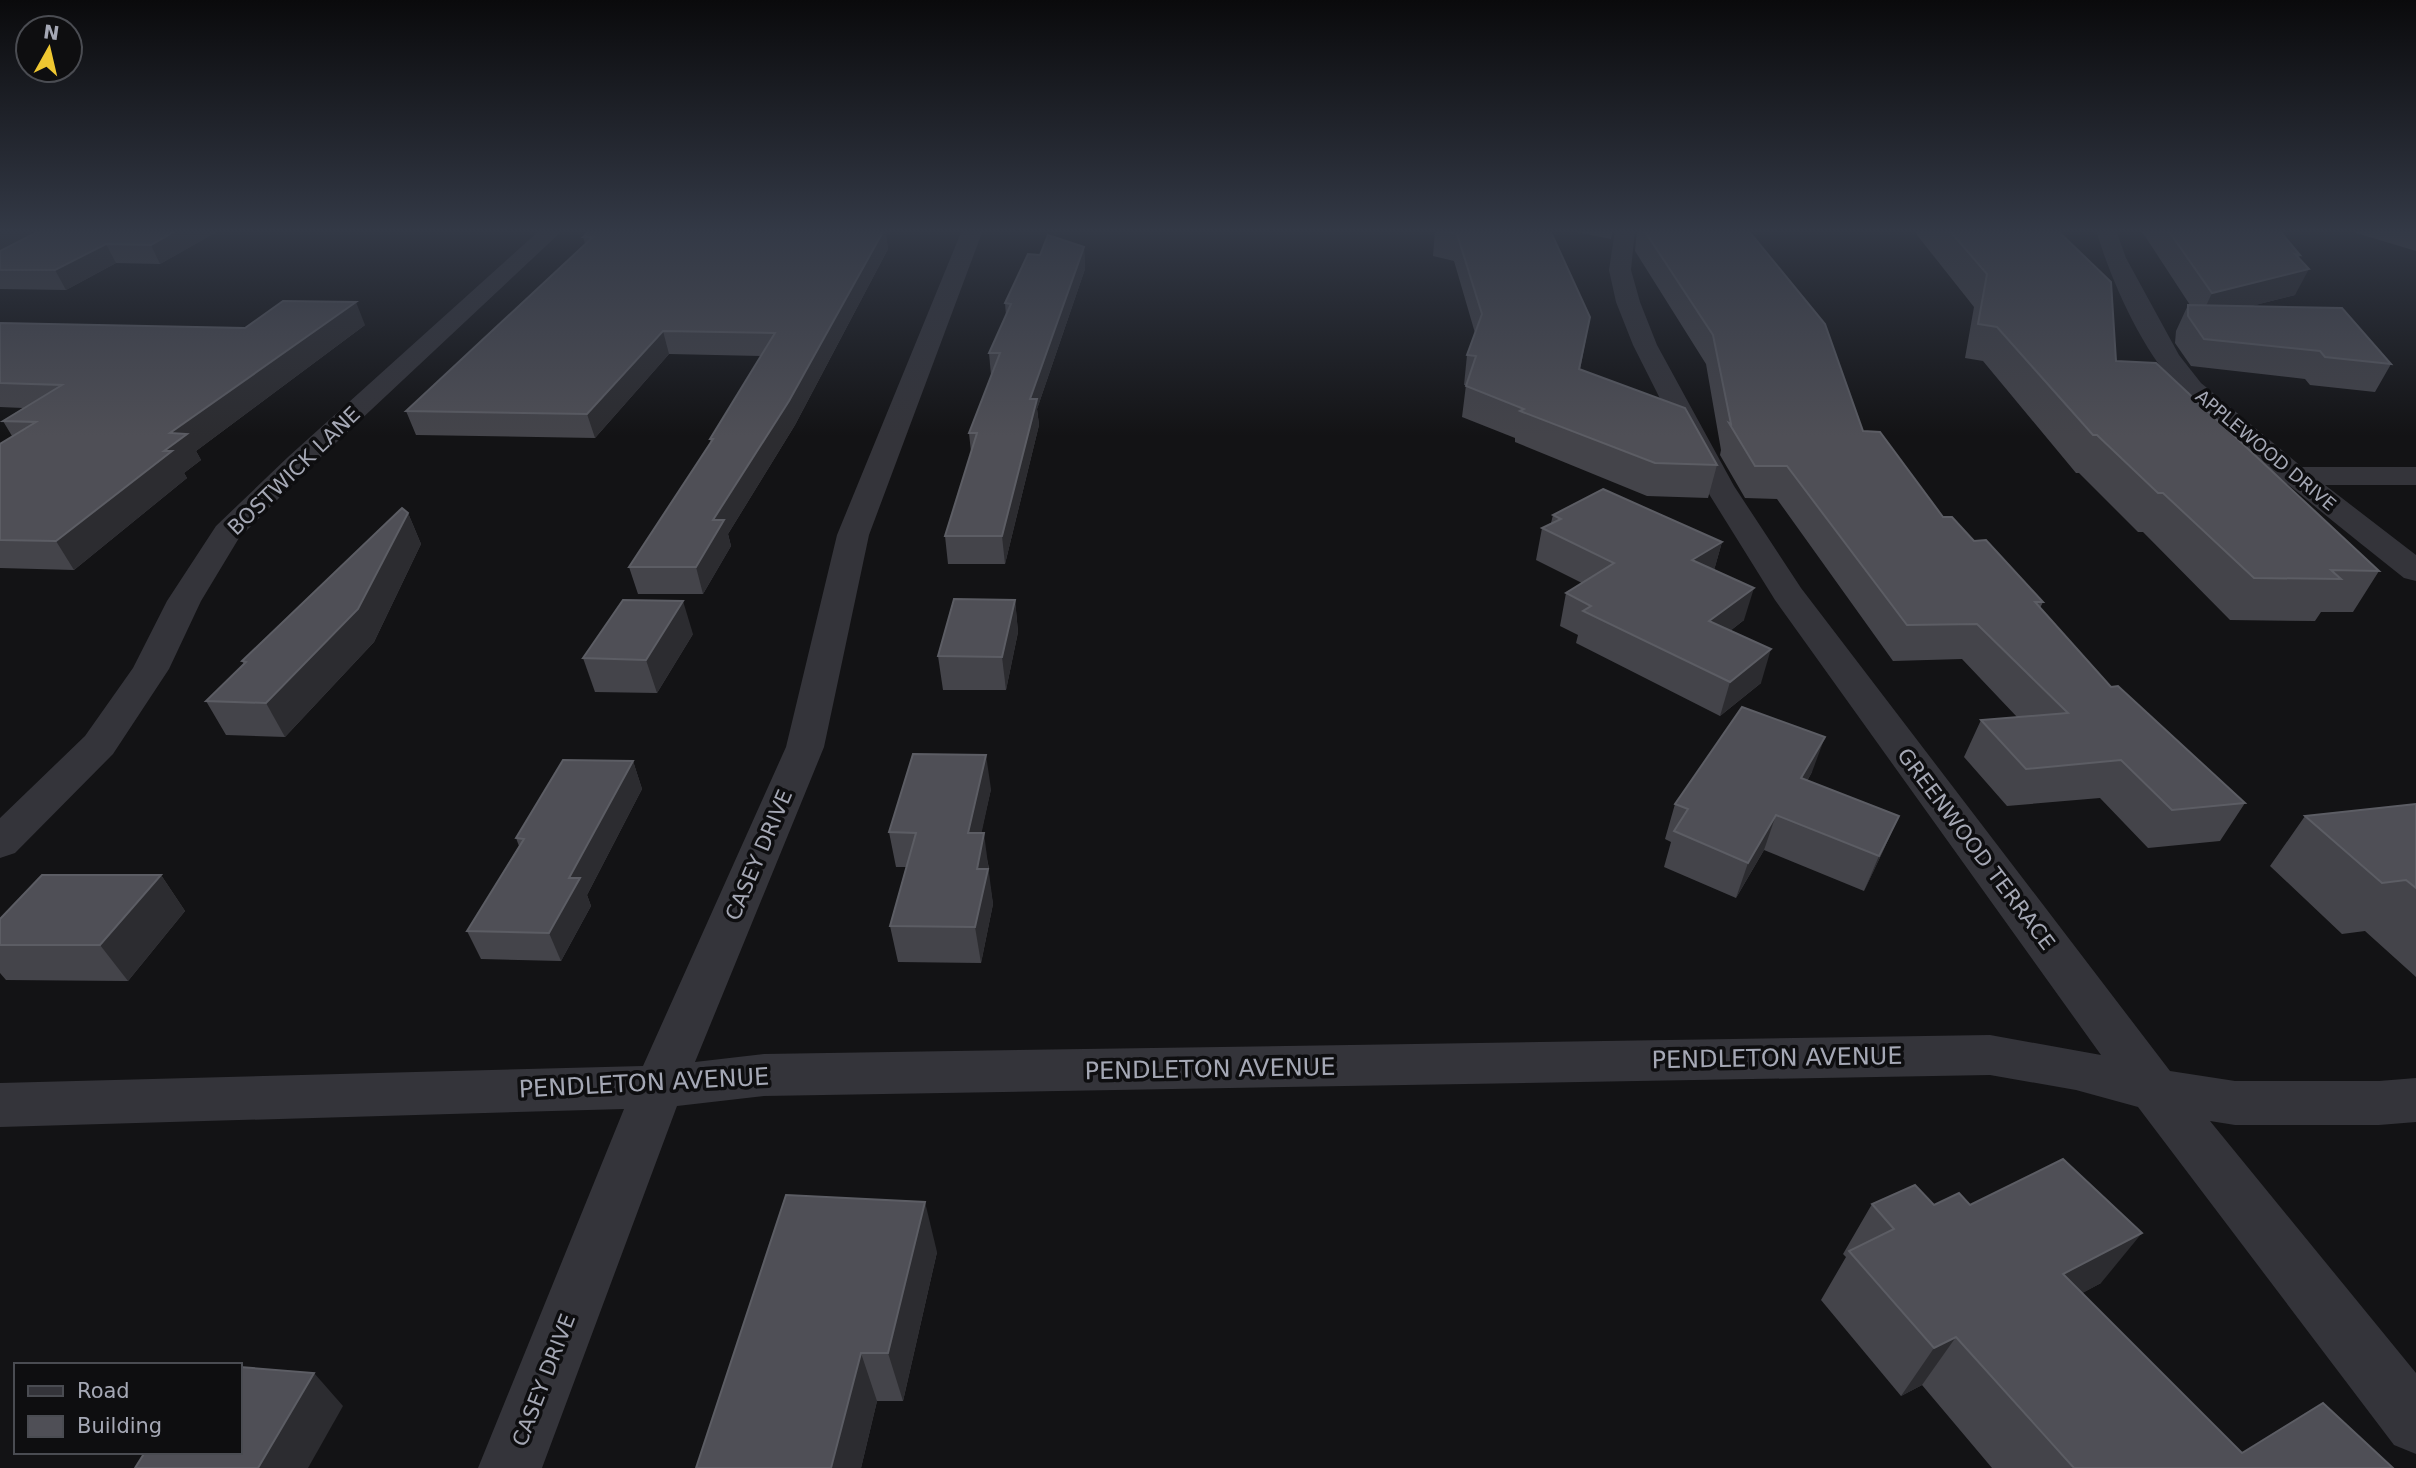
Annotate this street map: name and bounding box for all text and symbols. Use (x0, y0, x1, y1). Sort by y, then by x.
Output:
north arrow (14, 14, 84, 84)
text: N (42, 20, 61, 44)
street label: APPLEWOOD DRIVE (2192, 385, 2340, 515)
street label: BOSTWICK LANE (223, 402, 365, 540)
street label: GREENWOOD TERRACE (1892, 743, 2060, 955)
street label: CASEY DRIVE (721, 786, 797, 924)
street label: PENDLETON AVENUE (1651, 1042, 1903, 1074)
street label: PENDLETON AVENUE (1084, 1053, 1336, 1085)
street label: PENDLETON AVENUE (518, 1062, 770, 1104)
street label: CASEY DRIVE (508, 1310, 580, 1450)
legend (14, 1363, 242, 1454)
text: Road (77, 1379, 130, 1403)
text: Building (77, 1414, 162, 1438)

